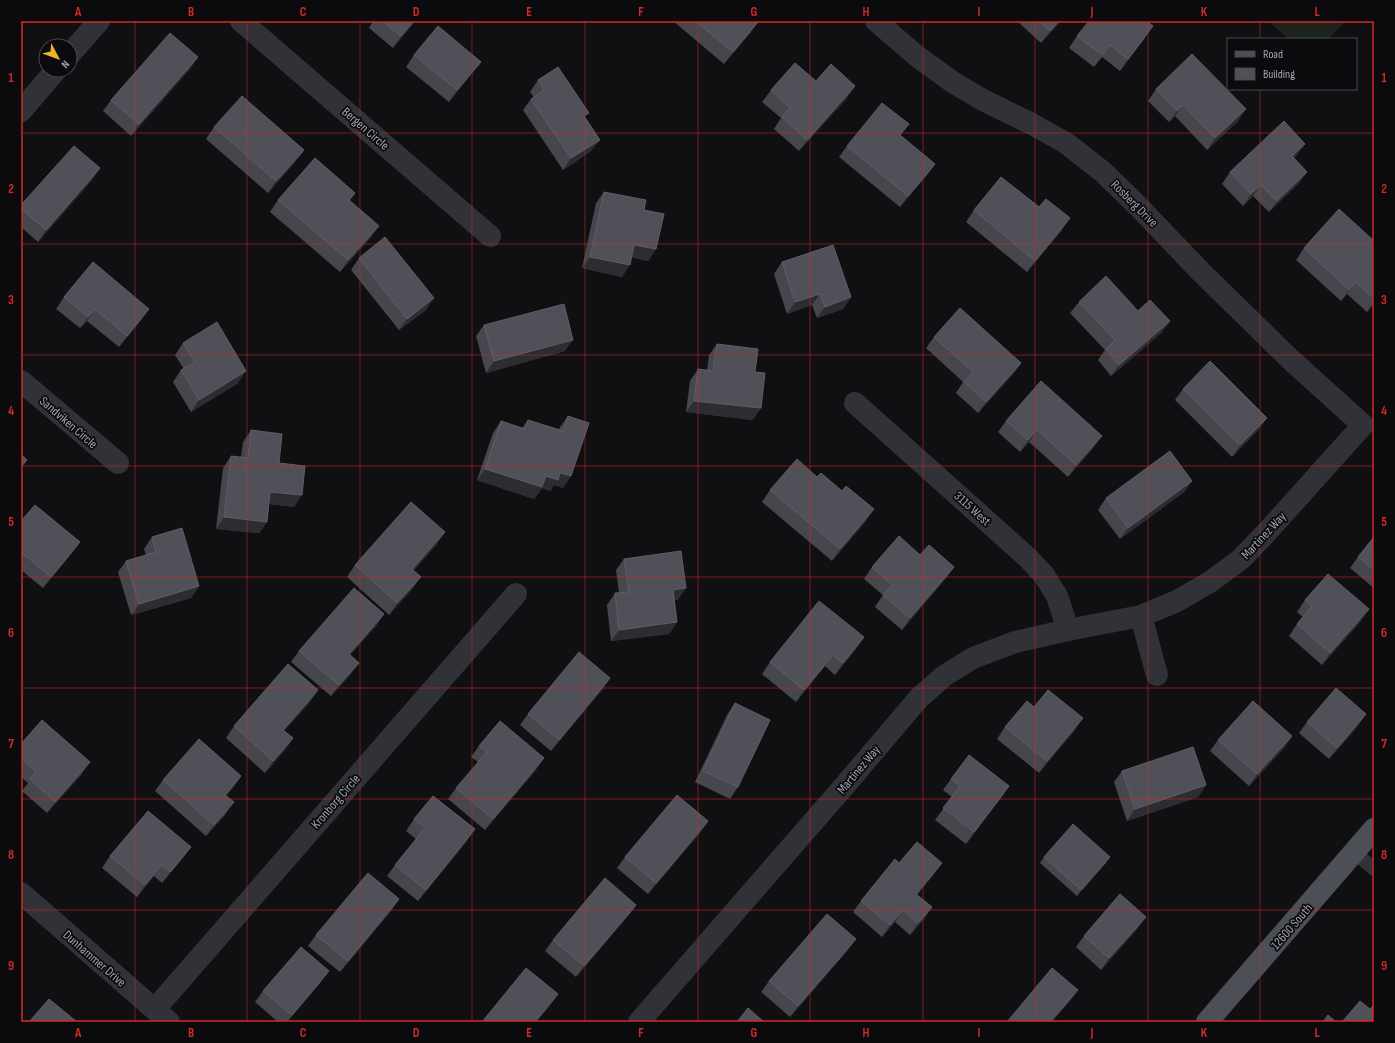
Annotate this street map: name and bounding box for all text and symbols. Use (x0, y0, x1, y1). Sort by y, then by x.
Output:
text: A (74, 4, 82, 20)
text: B (188, 4, 194, 20)
text: C (300, 4, 307, 20)
text: D (413, 4, 420, 20)
text: E (526, 4, 532, 20)
text: F (638, 4, 644, 20)
text: G (751, 4, 758, 20)
text: H (863, 4, 870, 20)
text: I (978, 4, 981, 20)
text: J (1090, 4, 1094, 20)
text: K (1201, 4, 1208, 20)
text: L (1314, 4, 1320, 20)
north arrow (38, 38, 78, 78)
legend (1227, 38, 1357, 90)
text: Road (1263, 47, 1283, 62)
text: N (58, 58, 72, 71)
text: Building (1263, 67, 1295, 82)
text: 1 (8, 70, 14, 86)
text: 1 (1381, 70, 1387, 86)
street label: Bergen Circle (338, 104, 392, 154)
street label: Rosberg Drive (1107, 177, 1161, 231)
text: 2 (8, 181, 14, 197)
text: 2 (1381, 181, 1387, 197)
text: 3 (8, 292, 14, 308)
text: 3 (1381, 292, 1387, 308)
street label: Sandviken Circle (36, 393, 101, 452)
text: 4 (8, 403, 14, 419)
text: 4 (1381, 403, 1387, 419)
street label: 3115 West (951, 488, 994, 529)
street label: Martinez Way (1238, 509, 1290, 563)
text: 5 (8, 514, 14, 530)
text: 5 (1381, 514, 1387, 530)
text: 6 (8, 625, 14, 641)
text: 6 (1381, 625, 1387, 641)
text: 7 (8, 736, 14, 752)
text: 7 (1381, 736, 1387, 752)
street label: Martinez Way (834, 742, 884, 797)
street label: Kronborg Circle (308, 771, 364, 832)
text: 8 (8, 847, 14, 863)
text: 8 (1381, 847, 1387, 863)
street label: 12600 South (1268, 901, 1316, 953)
street label: Dunhammer Drive (60, 927, 129, 991)
text: 9 (8, 958, 14, 974)
text: 9 (1381, 958, 1387, 974)
text: A (74, 1025, 82, 1041)
text: B (188, 1025, 194, 1041)
text: C (300, 1025, 307, 1041)
text: D (413, 1025, 420, 1041)
text: E (526, 1025, 532, 1041)
text: F (638, 1025, 644, 1041)
text: G (751, 1025, 758, 1041)
text: H (863, 1025, 870, 1041)
text: I (978, 1025, 981, 1041)
text: J (1090, 1025, 1094, 1041)
text: K (1201, 1025, 1208, 1041)
text: L (1314, 1025, 1320, 1041)

